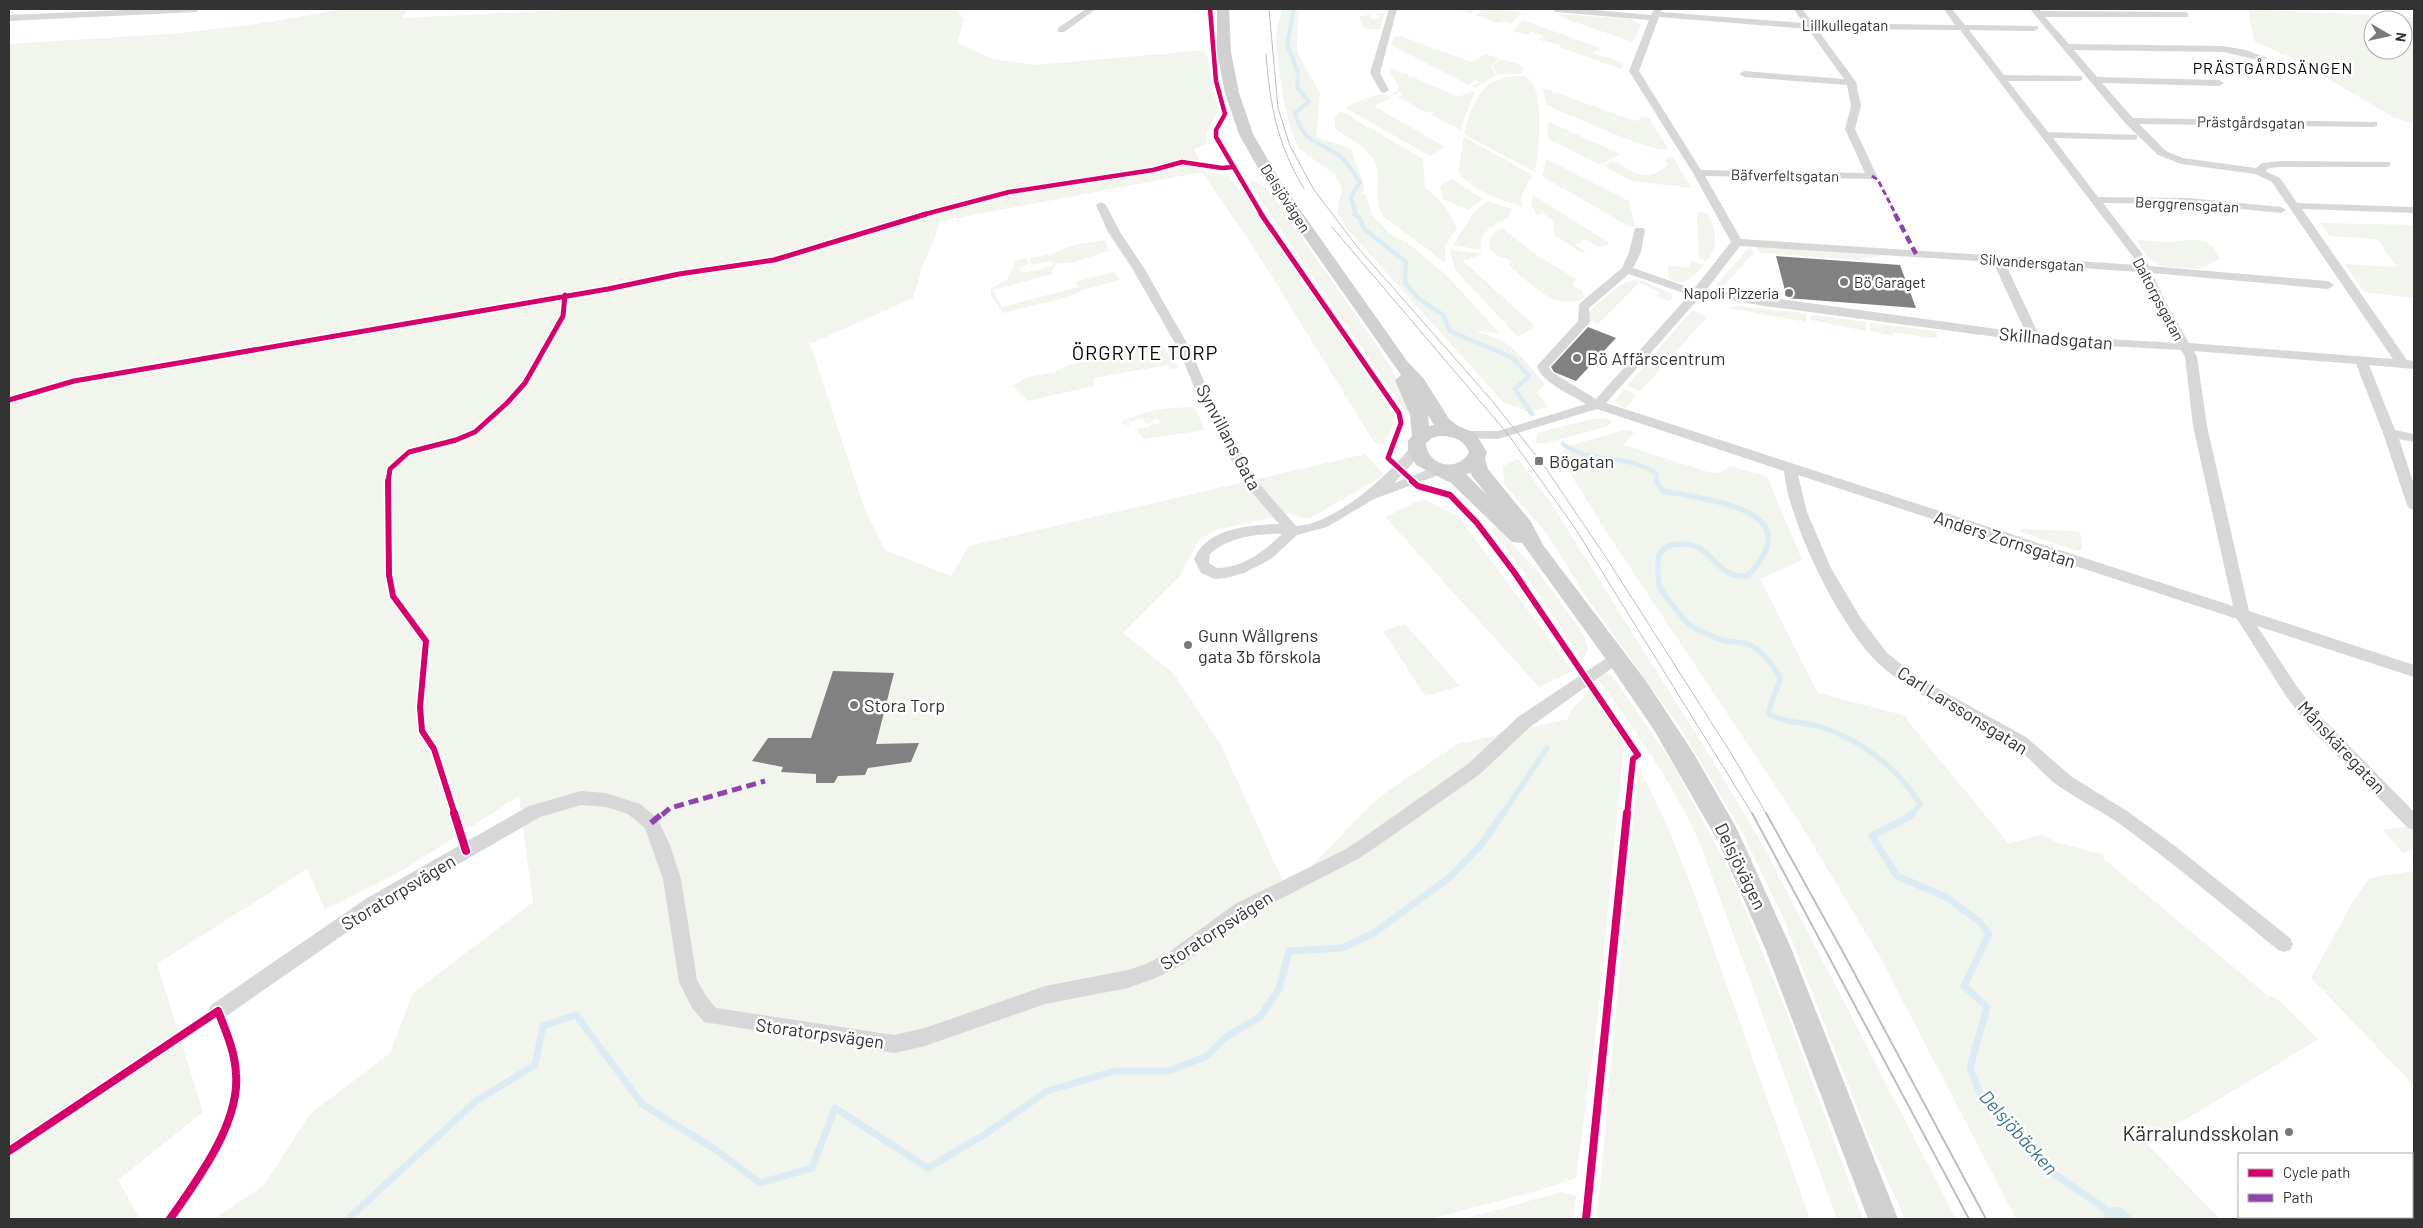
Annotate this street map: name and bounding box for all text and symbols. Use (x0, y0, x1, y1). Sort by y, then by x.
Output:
north arrow (2363, 10, 2413, 60)
street label: Lillkullegatan (1802, 16, 1888, 34)
text: N (2392, 31, 2410, 43)
district label: PRÄSTGÅRDSÄNGEN (2193, 58, 2353, 77)
street label: Prästgårdsgatan (2197, 112, 2305, 132)
street label: Delsjövägen (1257, 160, 1315, 236)
street label: Bäfverfeltsgatan (1731, 165, 1839, 185)
street label: Berggrensgatan (2134, 192, 2240, 216)
street label: Silvandersgatan (1979, 249, 2085, 275)
street label: Daltorpsgatan (2130, 254, 2188, 344)
place label: Bö Garaget (1854, 273, 1926, 291)
marker: Bö Garaget (1838, 276, 1850, 288)
place label: Napoli Pizzeria (1684, 284, 1779, 302)
marker: Napoli Pizzeria (1783, 287, 1795, 299)
street label: Skillnadsgatan (1998, 322, 2114, 354)
district label: ÖRGRYTE TORP (1072, 340, 1218, 364)
place label: Bö Affärscentrum (1587, 347, 1725, 369)
marker: Bö Affärscentrum (1571, 352, 1583, 364)
street label: Synvillans Gata (1192, 380, 1266, 494)
place label: Bögatan (1549, 450, 1614, 472)
marker: Bögatan (1533, 455, 1545, 467)
street label: Anders Zornsgatan (1931, 506, 2079, 572)
place label: Gunn Wållgrens gata 3b förskola (1198, 624, 1321, 667)
marker: Gunn Wållgrens gata 3b förskola (1182, 639, 1194, 651)
street label: Carl Larssonsgatan (1894, 661, 2032, 759)
place label: Stora Torp (864, 694, 945, 716)
street label: Månskäregatan (2293, 696, 2391, 798)
marker: Stora Torp (848, 699, 860, 711)
street label: Delsjövägen (1711, 819, 1771, 913)
street label: Storatorpsvägen (337, 849, 459, 935)
street label: Storatorpsvägen (1156, 886, 1276, 974)
street label: Storatorpsvägen (754, 1013, 886, 1053)
water label: Delsjöbäcken (1975, 1085, 2063, 1179)
place label: Kärralundsskolan (2122, 1120, 2279, 1145)
marker: Kärralundsskolan (2283, 1126, 2295, 1138)
legend (2238, 1153, 2413, 1218)
text: Cycle path (2283, 1163, 2350, 1181)
text: Path (2283, 1188, 2313, 1206)

